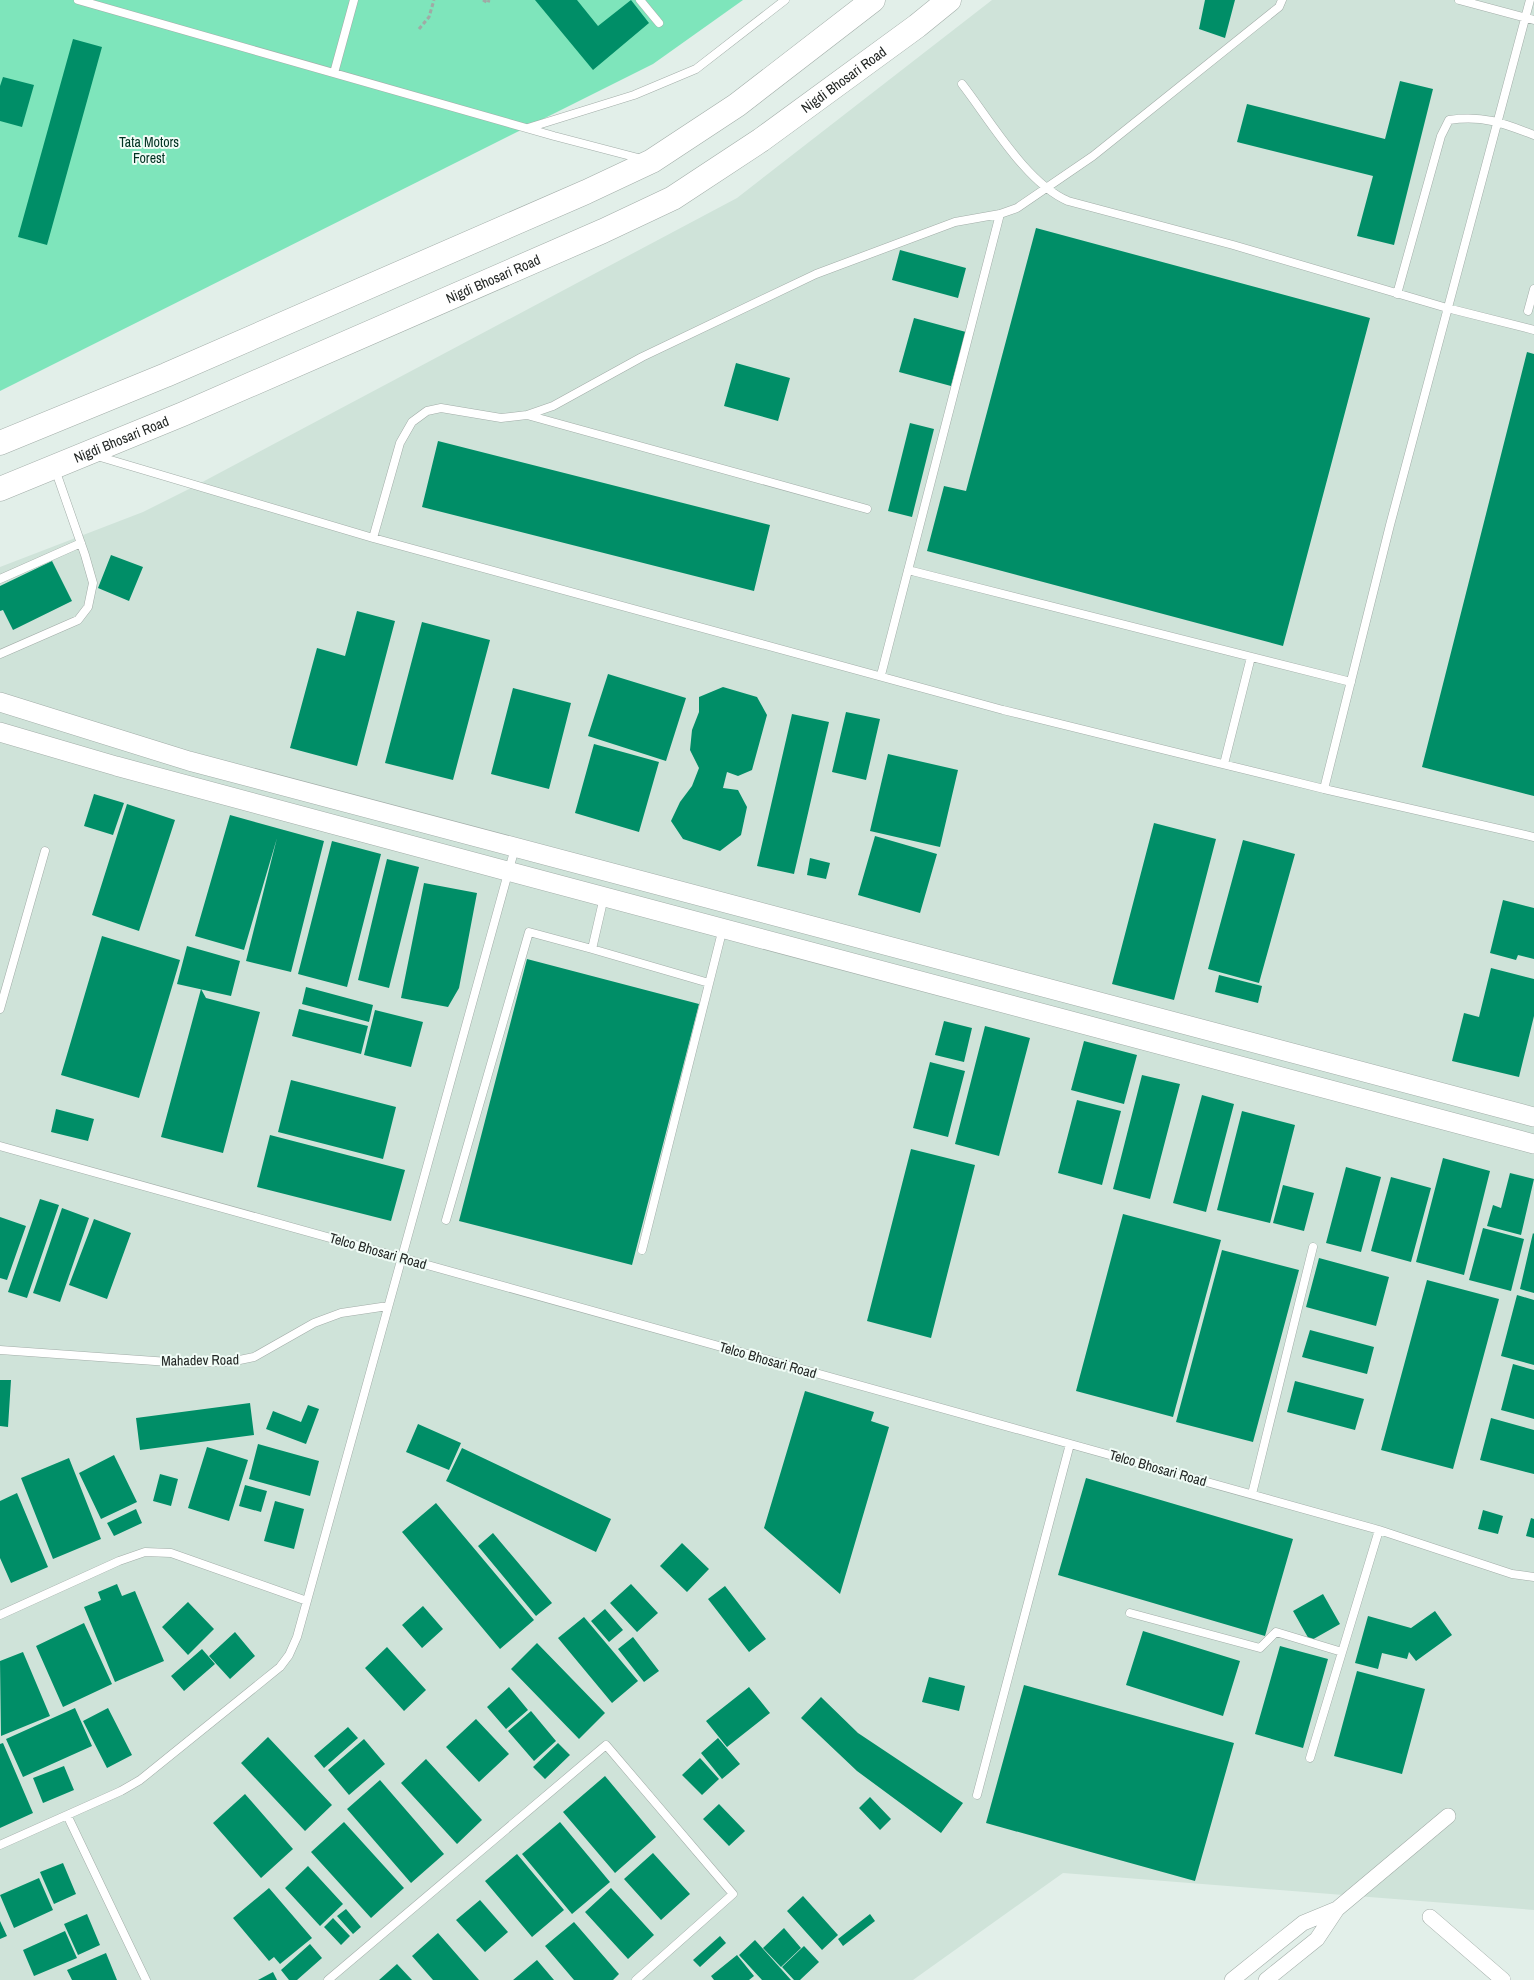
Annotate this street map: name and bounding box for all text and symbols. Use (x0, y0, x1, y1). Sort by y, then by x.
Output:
street label: Nigdi Bhosari Road (798, 43, 890, 117)
park label: Tata Motors Forest (119, 133, 179, 167)
street label: Nigdi Bhosari Road (443, 250, 543, 307)
street label: Nigdi Bhosari Road (71, 412, 171, 467)
street label: Telco Bhosari Road (327, 1229, 429, 1273)
street label: Telco Bhosari Road (717, 1338, 819, 1382)
street label: Mahadev Road (161, 1350, 239, 1370)
street label: Telco Bhosari Road (1107, 1446, 1209, 1490)

